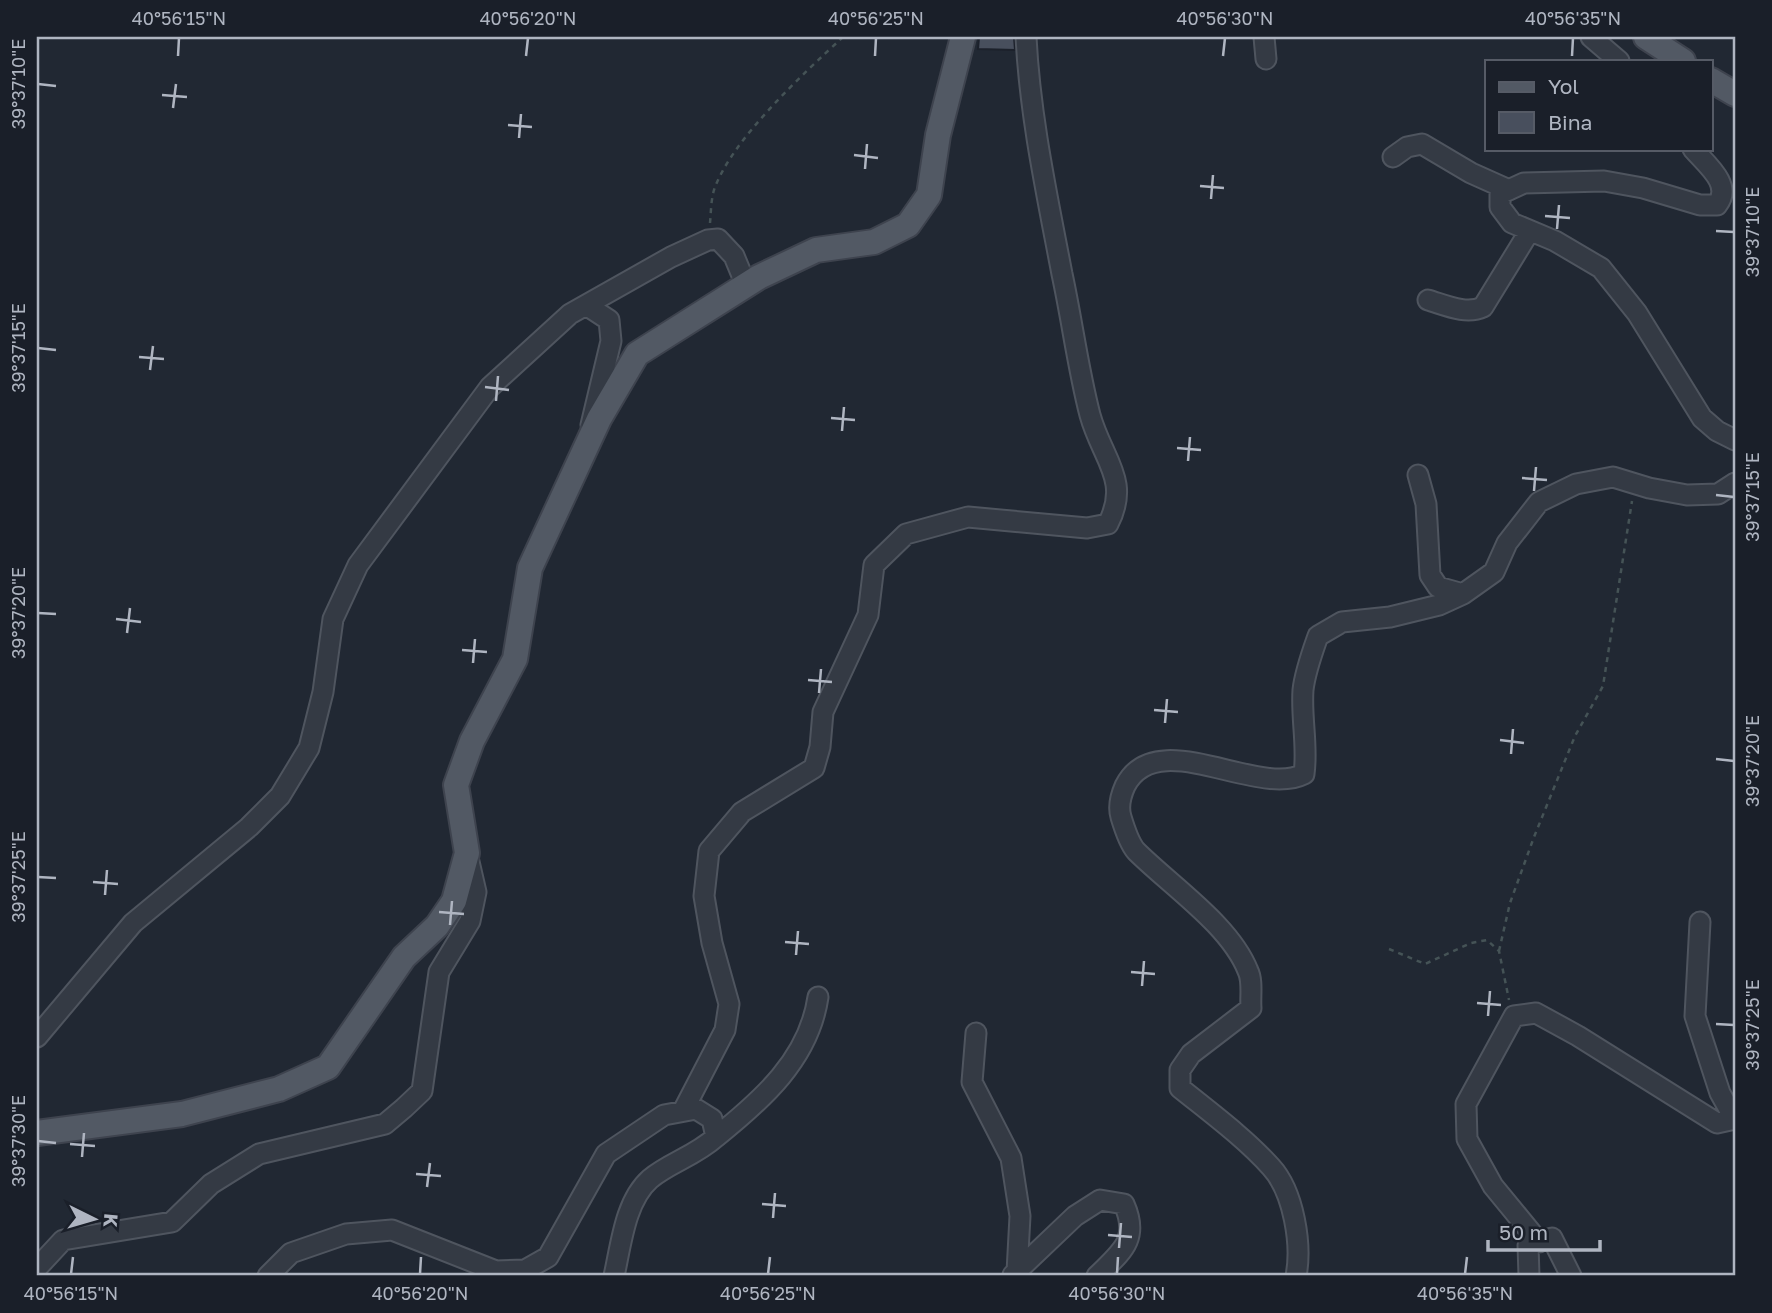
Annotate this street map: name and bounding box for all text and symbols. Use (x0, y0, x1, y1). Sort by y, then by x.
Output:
text: 40°56'15"N (132, 7, 226, 29)
text: 40°56'20"N (480, 7, 576, 29)
text: 40°56'25"N (828, 7, 924, 29)
text: 40°56'30"N (1177, 7, 1273, 29)
text: 40°56'35"N (1525, 7, 1621, 29)
text: 39°37'10"E (7, 39, 29, 129)
legend (1485, 60, 1712, 150)
text: Yol (1548, 73, 1579, 99)
text: Bina (1548, 109, 1592, 135)
text: 39°37'10"E (1741, 187, 1763, 277)
text: 39°37'15"E (7, 303, 29, 393)
text: 39°37'15"E (1741, 452, 1763, 542)
text: 39°37'20"E (7, 567, 29, 659)
text: 39°37'20"E (1741, 715, 1763, 807)
text: 39°37'25"E (7, 831, 29, 923)
text: 39°37'25"E (1741, 979, 1763, 1071)
text: 39°37'30"E (7, 1095, 29, 1187)
north arrow (60, 1184, 130, 1254)
scale bar (1488, 1208, 1600, 1252)
text: K (99, 1213, 123, 1229)
text: 50 m (1499, 1219, 1548, 1245)
text: 40°56'15"N (24, 1282, 118, 1304)
text: 40°56'20"N (372, 1282, 468, 1304)
text: 40°56'25"N (720, 1282, 816, 1304)
text: 40°56'30"N (1069, 1282, 1165, 1304)
text: 40°56'35"N (1417, 1282, 1513, 1304)

